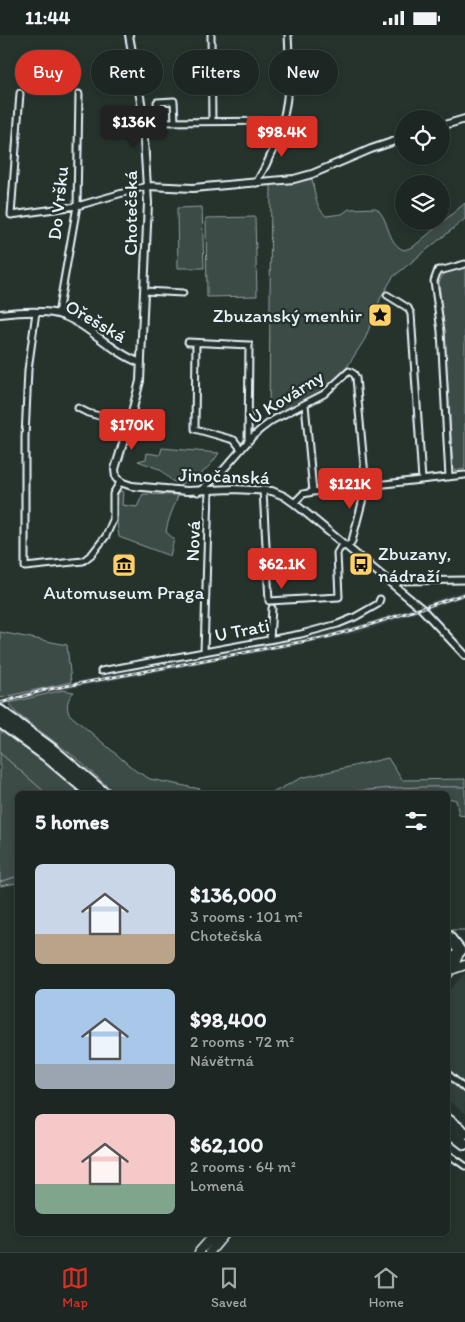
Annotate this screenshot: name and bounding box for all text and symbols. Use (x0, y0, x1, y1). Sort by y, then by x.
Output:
text: 11:44 (25, 6, 70, 29)
chip: Buy (15, 50, 81, 95)
chip: Rent (91, 50, 163, 95)
chip: Filters (173, 50, 259, 95)
chip: New (269, 50, 338, 95)
pin: $136K (99, 105, 169, 148)
map controls (395, 110, 450, 230)
button: locate (395, 110, 450, 165)
text: $136K (113, 112, 155, 131)
pin: $98.4K (241, 115, 323, 158)
text: $98.4K (257, 122, 307, 141)
street label: Do Vršku (43, 165, 73, 241)
street label: Chotečská (119, 170, 142, 256)
button: layers (395, 175, 450, 230)
street label: Ořešská (61, 294, 131, 348)
place icon: Zbuzanský menhir (367, 302, 393, 328)
place label: Zbuzanský menhir (213, 304, 362, 327)
street label: U Kovárny (244, 365, 328, 429)
pin: $170K (97, 409, 167, 451)
text: $170K (110, 415, 154, 434)
street label: Jinočanská (178, 463, 270, 489)
pin: $121K (315, 467, 385, 510)
text: $121K (329, 474, 371, 493)
street label: Nová (181, 520, 205, 562)
place label: Zbuzany, nádraží (378, 542, 451, 587)
pin: $62.1K (241, 547, 323, 590)
bus stop icon: Zbuzany, nádraží (348, 551, 374, 577)
museum icon: Automuseum Praga (111, 552, 137, 578)
text: $62.1K (259, 554, 305, 573)
place label: Automuseum Praga (44, 581, 205, 604)
street label: U Trati (213, 613, 271, 647)
icon: filters (402, 807, 430, 835)
text: 5 homes (35, 809, 109, 834)
text: $136,000 (190, 882, 277, 907)
icon: home (75, 884, 135, 944)
text: 3 rooms · 101 m² (190, 907, 303, 926)
text: Chotečská (190, 926, 262, 945)
text: $98,400 (190, 1007, 267, 1032)
icon: home (75, 1009, 135, 1069)
text: 2 rooms · 72 m² (190, 1032, 294, 1051)
text: Návětrná (190, 1051, 254, 1070)
text: $62,100 (190, 1132, 263, 1157)
icon: home (75, 1134, 135, 1194)
text: 2 rooms · 64 m² (190, 1157, 296, 1176)
text: Lomená (190, 1176, 244, 1195)
tab: Map (61, 1264, 89, 1311)
tab: Saved (211, 1264, 247, 1311)
tab: Home (369, 1264, 404, 1311)

